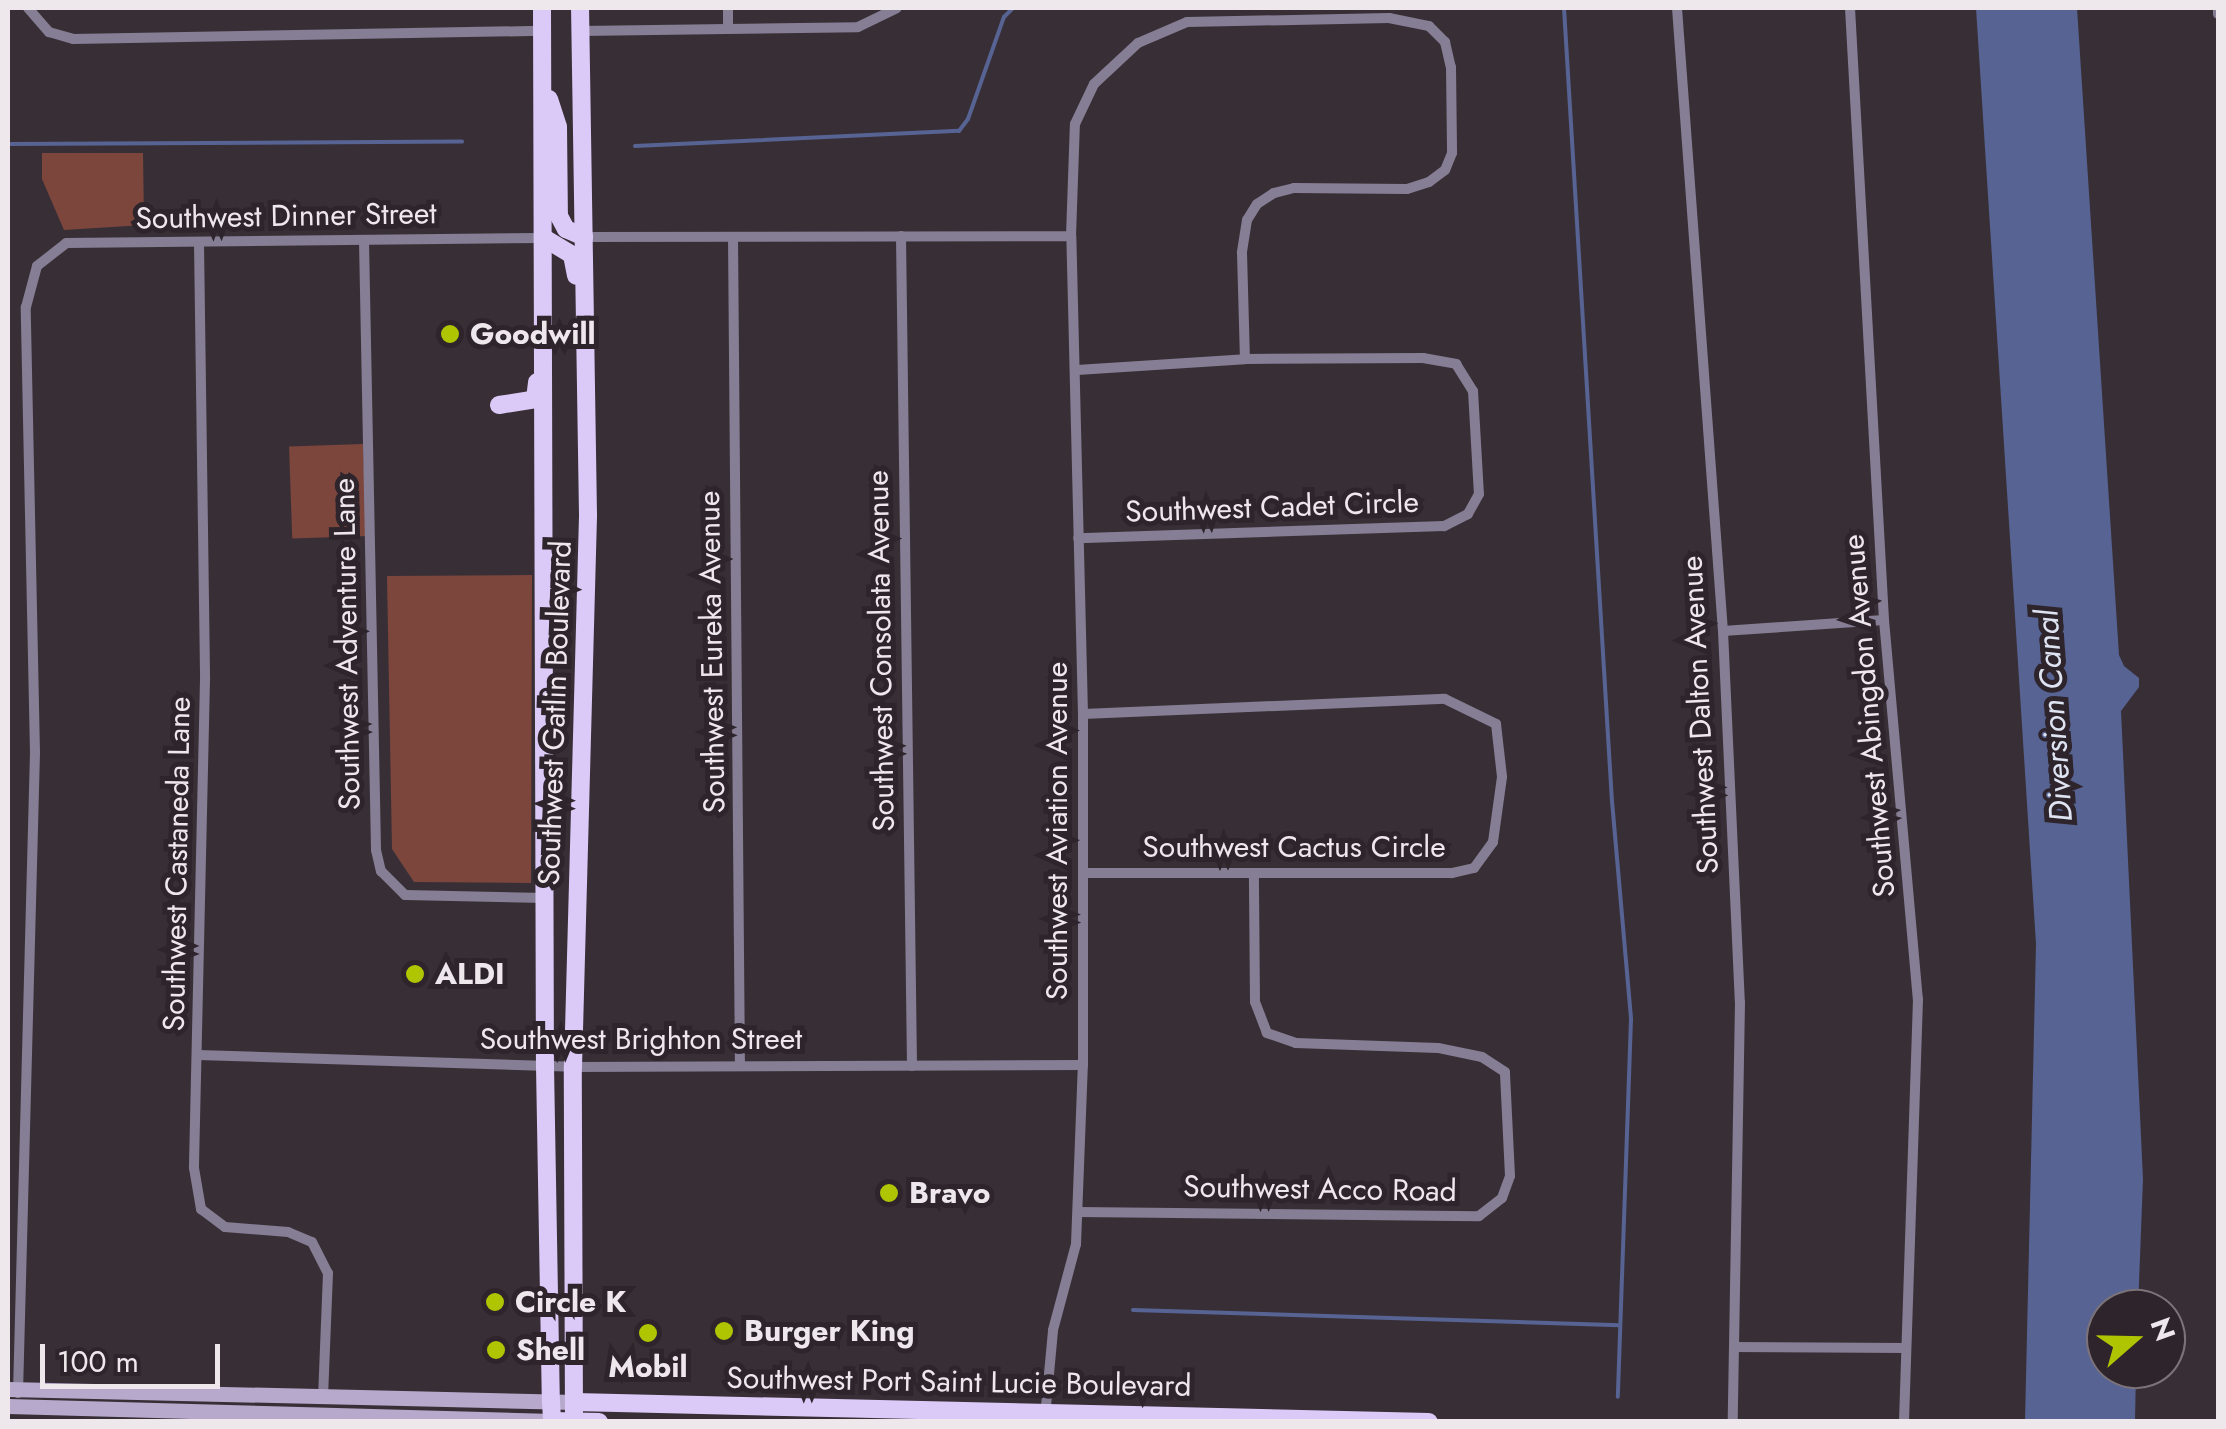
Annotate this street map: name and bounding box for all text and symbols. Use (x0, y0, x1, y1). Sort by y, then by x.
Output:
street label: Southwest Dinner Street (135, 195, 437, 237)
place label: Goodwill (470, 316, 596, 352)
marker: Goodwill (439, 323, 461, 345)
street label: Southwest Consolata Avenue (860, 470, 902, 832)
street label: Southwest Adventure Lane (326, 478, 368, 810)
street label: Southwest Cadet Circle (1125, 484, 1419, 530)
street label: Southwest Eureka Avenue (691, 490, 733, 814)
street label: Southwest Abingdon Avenue (1835, 533, 1903, 899)
street label: Southwest Gatlin Boulevard (531, 540, 579, 886)
street label: Southwest Dalton Avenue (1674, 555, 1726, 875)
water label: Diversion Canal (2027, 609, 2081, 823)
street label: Southwest Aviation Avenue (1039, 662, 1075, 1000)
street label: Southwest Castaneda Lane (156, 696, 198, 1032)
street label: Southwest Cactus Circle (1142, 829, 1446, 865)
place label: ALDI (435, 956, 504, 992)
marker: ALDI (404, 963, 426, 985)
street label: Southwest Brighton Street (480, 1021, 802, 1057)
street label: Southwest Acco Road (1183, 1169, 1457, 1209)
place label: Bravo (909, 1175, 990, 1211)
marker: Bravo (878, 1182, 900, 1204)
place label: Circle K (515, 1284, 626, 1320)
north arrow (2086, 1289, 2186, 1389)
marker: Circle K (484, 1291, 506, 1313)
text: N (2140, 1312, 2186, 1347)
place label: Burger King (744, 1313, 915, 1349)
marker: Burger King (713, 1320, 735, 1342)
marker: Mobil (637, 1322, 659, 1344)
scale bar (45, 1324, 225, 1386)
place label: Shell (516, 1332, 585, 1368)
marker: Shell (485, 1339, 507, 1361)
text: 100 m (57, 1340, 139, 1383)
place label: Mobil (608, 1349, 688, 1385)
street label: Southwest Port Saint Lucie Boulevard (726, 1360, 1192, 1404)

